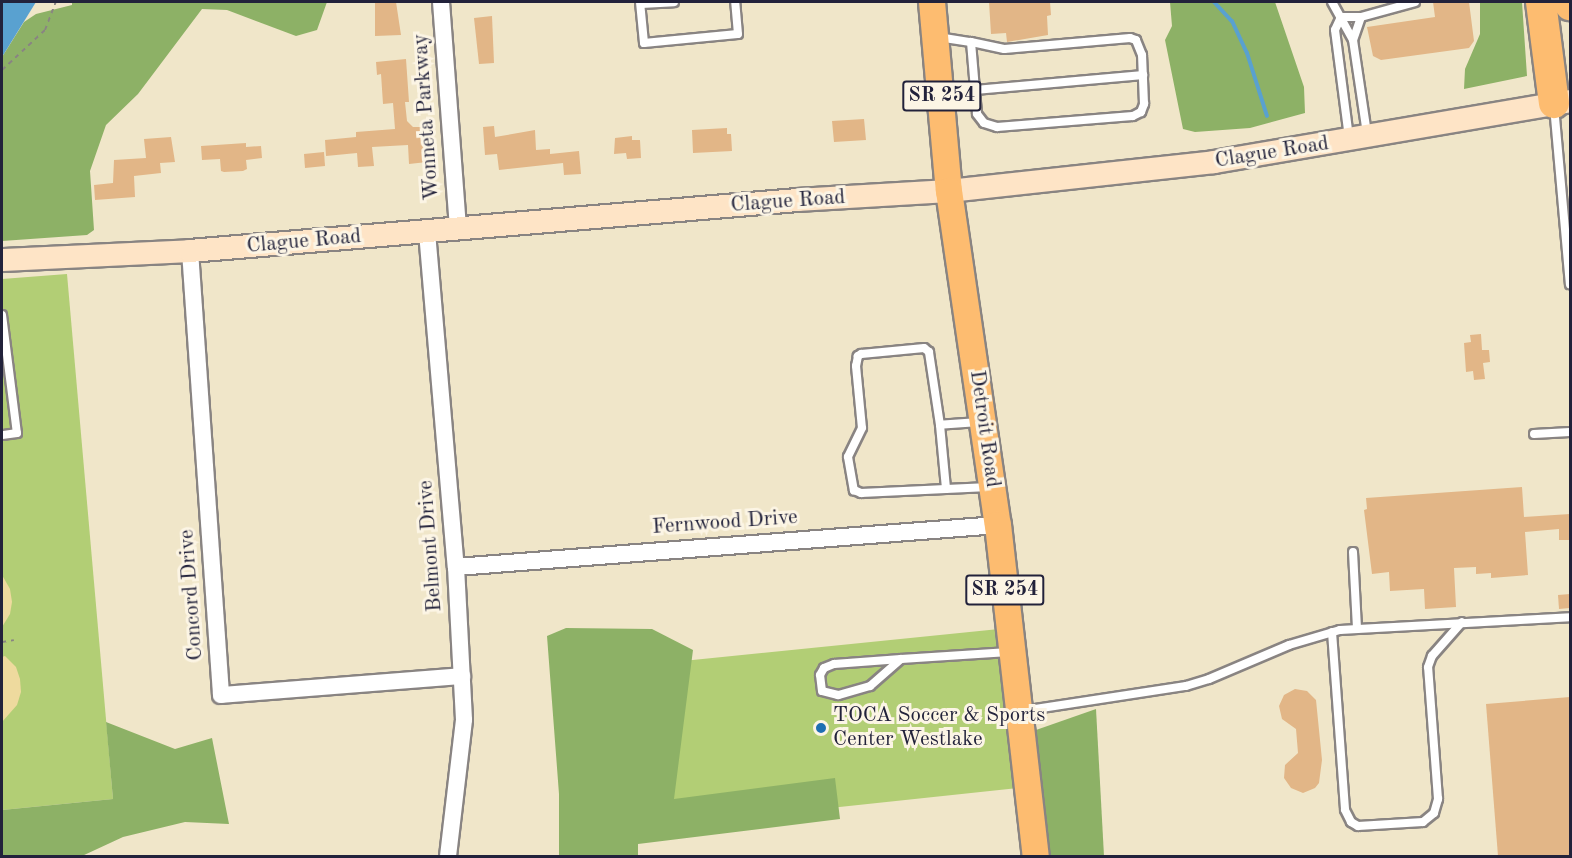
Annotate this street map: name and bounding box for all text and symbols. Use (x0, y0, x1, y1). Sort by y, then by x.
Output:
street label: Wonneta Parkway (409, 33, 445, 201)
road number: SR 254 (902, 79, 982, 113)
street label: Clague Road (1213, 132, 1331, 174)
street label: Clague Road (730, 185, 846, 219)
street label: Clague Road (246, 224, 362, 260)
street label: Detroit Road (963, 369, 1005, 489)
street label: Belmont Drive (414, 479, 448, 613)
street label: Fernwood Drive (651, 505, 799, 541)
street label: Concord Drive (175, 529, 209, 661)
road number: SR 254 (964, 573, 1046, 607)
place label: TOCA Soccer & Sports Center Westlake (833, 703, 1045, 753)
marker: TOCA Soccer & Sports Center Westlake (814, 721, 828, 735)

